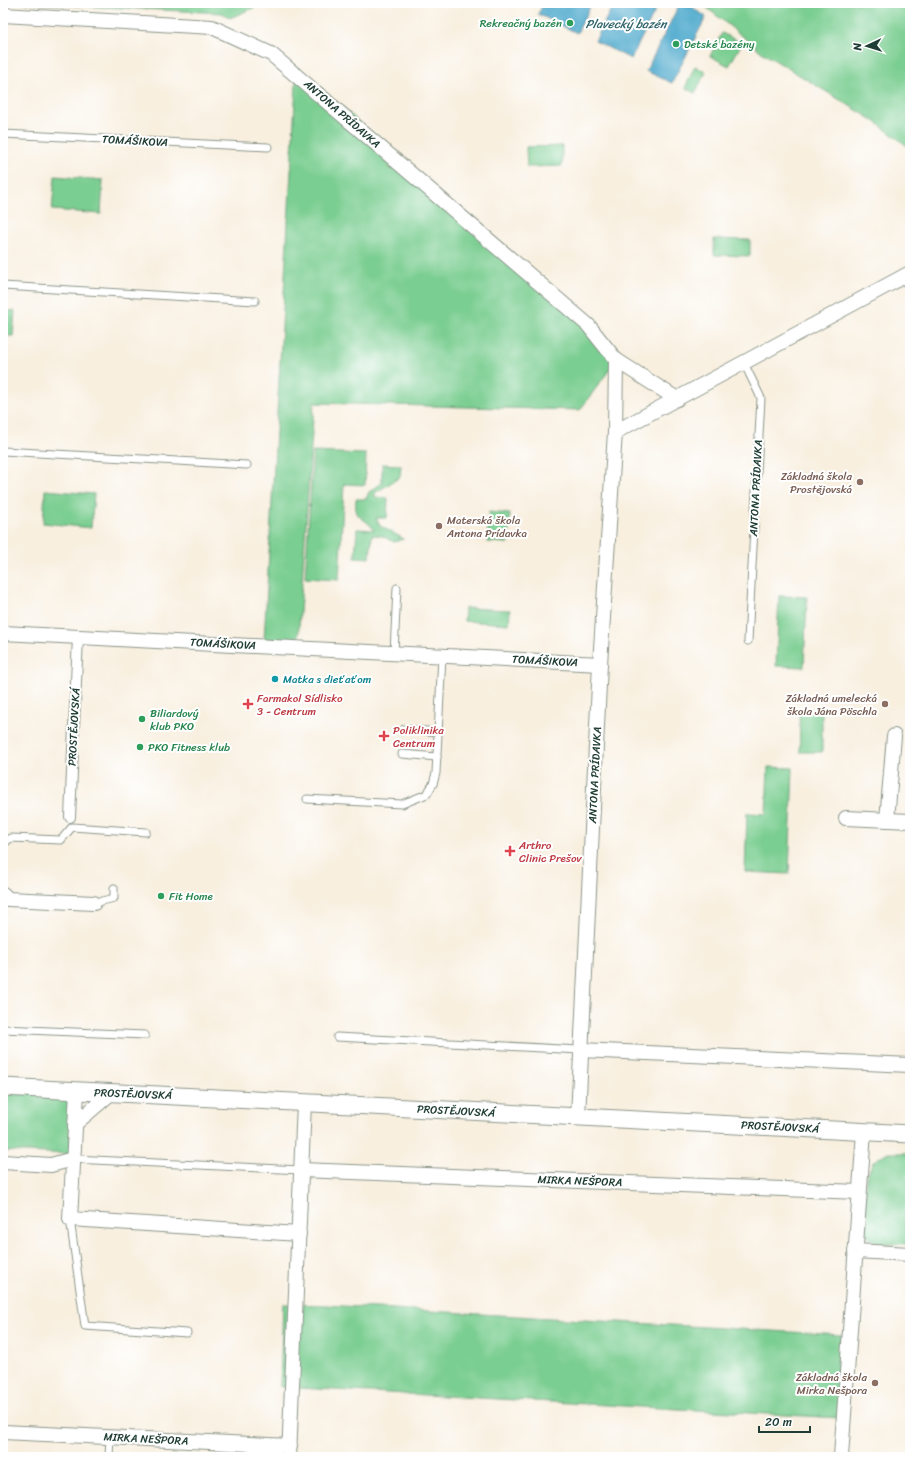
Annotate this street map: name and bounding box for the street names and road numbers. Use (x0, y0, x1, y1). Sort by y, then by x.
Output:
street label: ANTONA PRÍDAVKA (298, 74, 385, 153)
street label: TOMÁŠIKOVA (102, 130, 168, 152)
street label: ANTONA PRÍDAVKA (744, 439, 768, 538)
street label: TOMÁŠIKOVA (190, 633, 256, 655)
street label: TOMÁŠIKOVA (512, 650, 578, 672)
street label: PROSTĚJOVSKÁ (62, 686, 86, 767)
street label: ANTONA PRÍDAVKA (583, 726, 607, 825)
street label: PROSTĚJOVSKÁ (94, 1083, 174, 1105)
street label: PROSTĚJOVSKÁ (416, 1099, 497, 1123)
street label: PROSTĚJOVSKÁ (740, 1115, 821, 1139)
street label: MIRKA NEŠPORA (537, 1170, 623, 1192)
street label: MIRKA NEŠPORA (103, 1427, 189, 1451)

